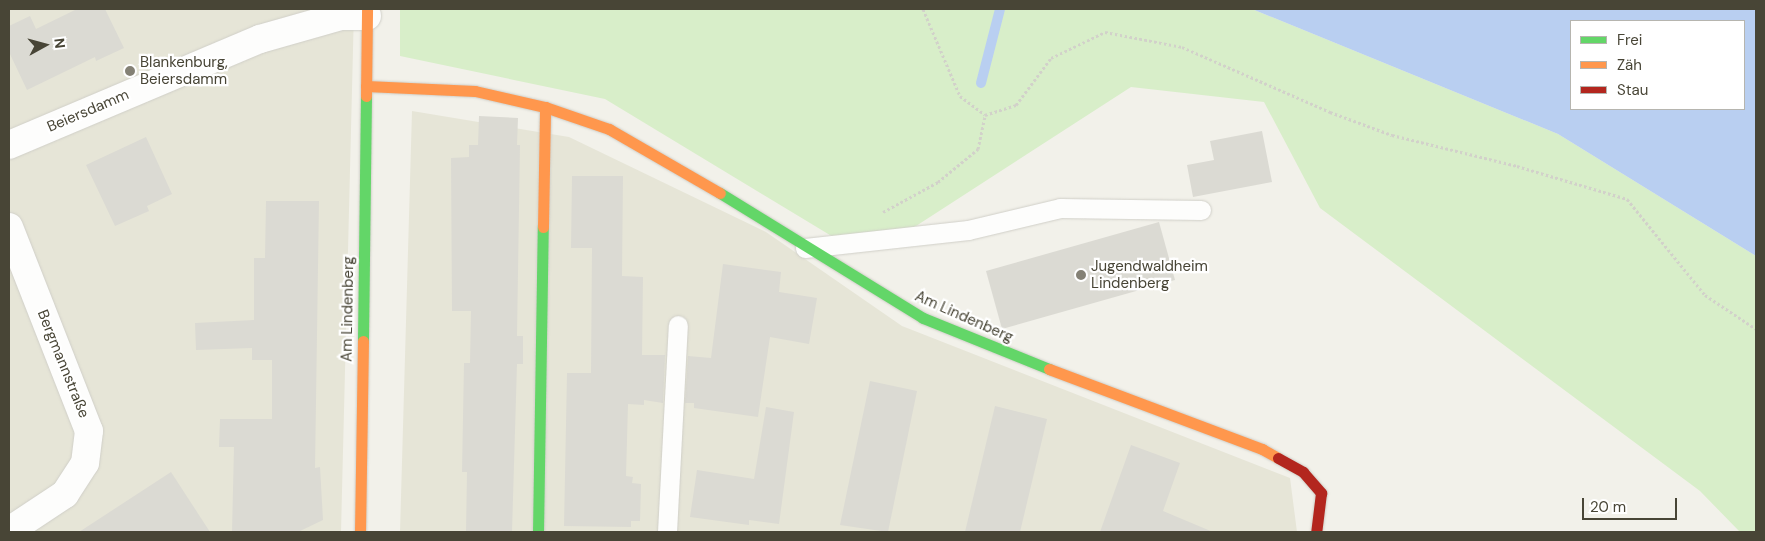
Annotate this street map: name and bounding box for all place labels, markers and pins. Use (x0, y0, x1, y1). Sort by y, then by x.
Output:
place label: Blankenburg, Beiersdamm (140, 53, 228, 88)
marker: Blankenburg, Beiersdamm (124, 65, 136, 77)
place label: Jugendwaldheim Lindenberg (1091, 257, 1208, 292)
marker: Jugendwaldheim Lindenberg (1075, 269, 1087, 281)

